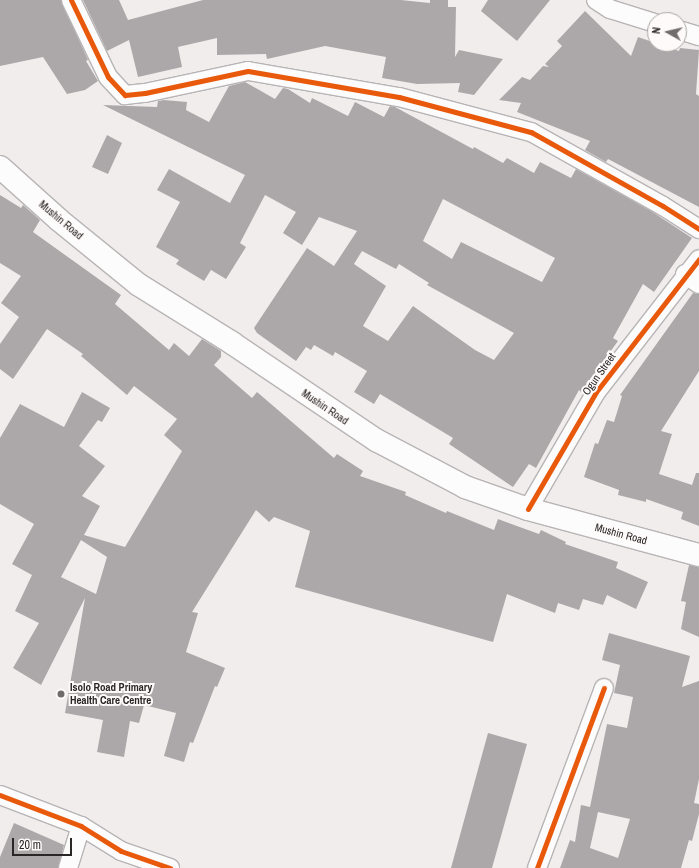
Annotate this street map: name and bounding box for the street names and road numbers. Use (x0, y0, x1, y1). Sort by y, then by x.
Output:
street label: Mushin Road (36, 198, 86, 242)
street label: Ogun Street (580, 350, 618, 398)
street label: Mushin Road (299, 387, 351, 427)
street label: Mushin Road (593, 521, 649, 547)

